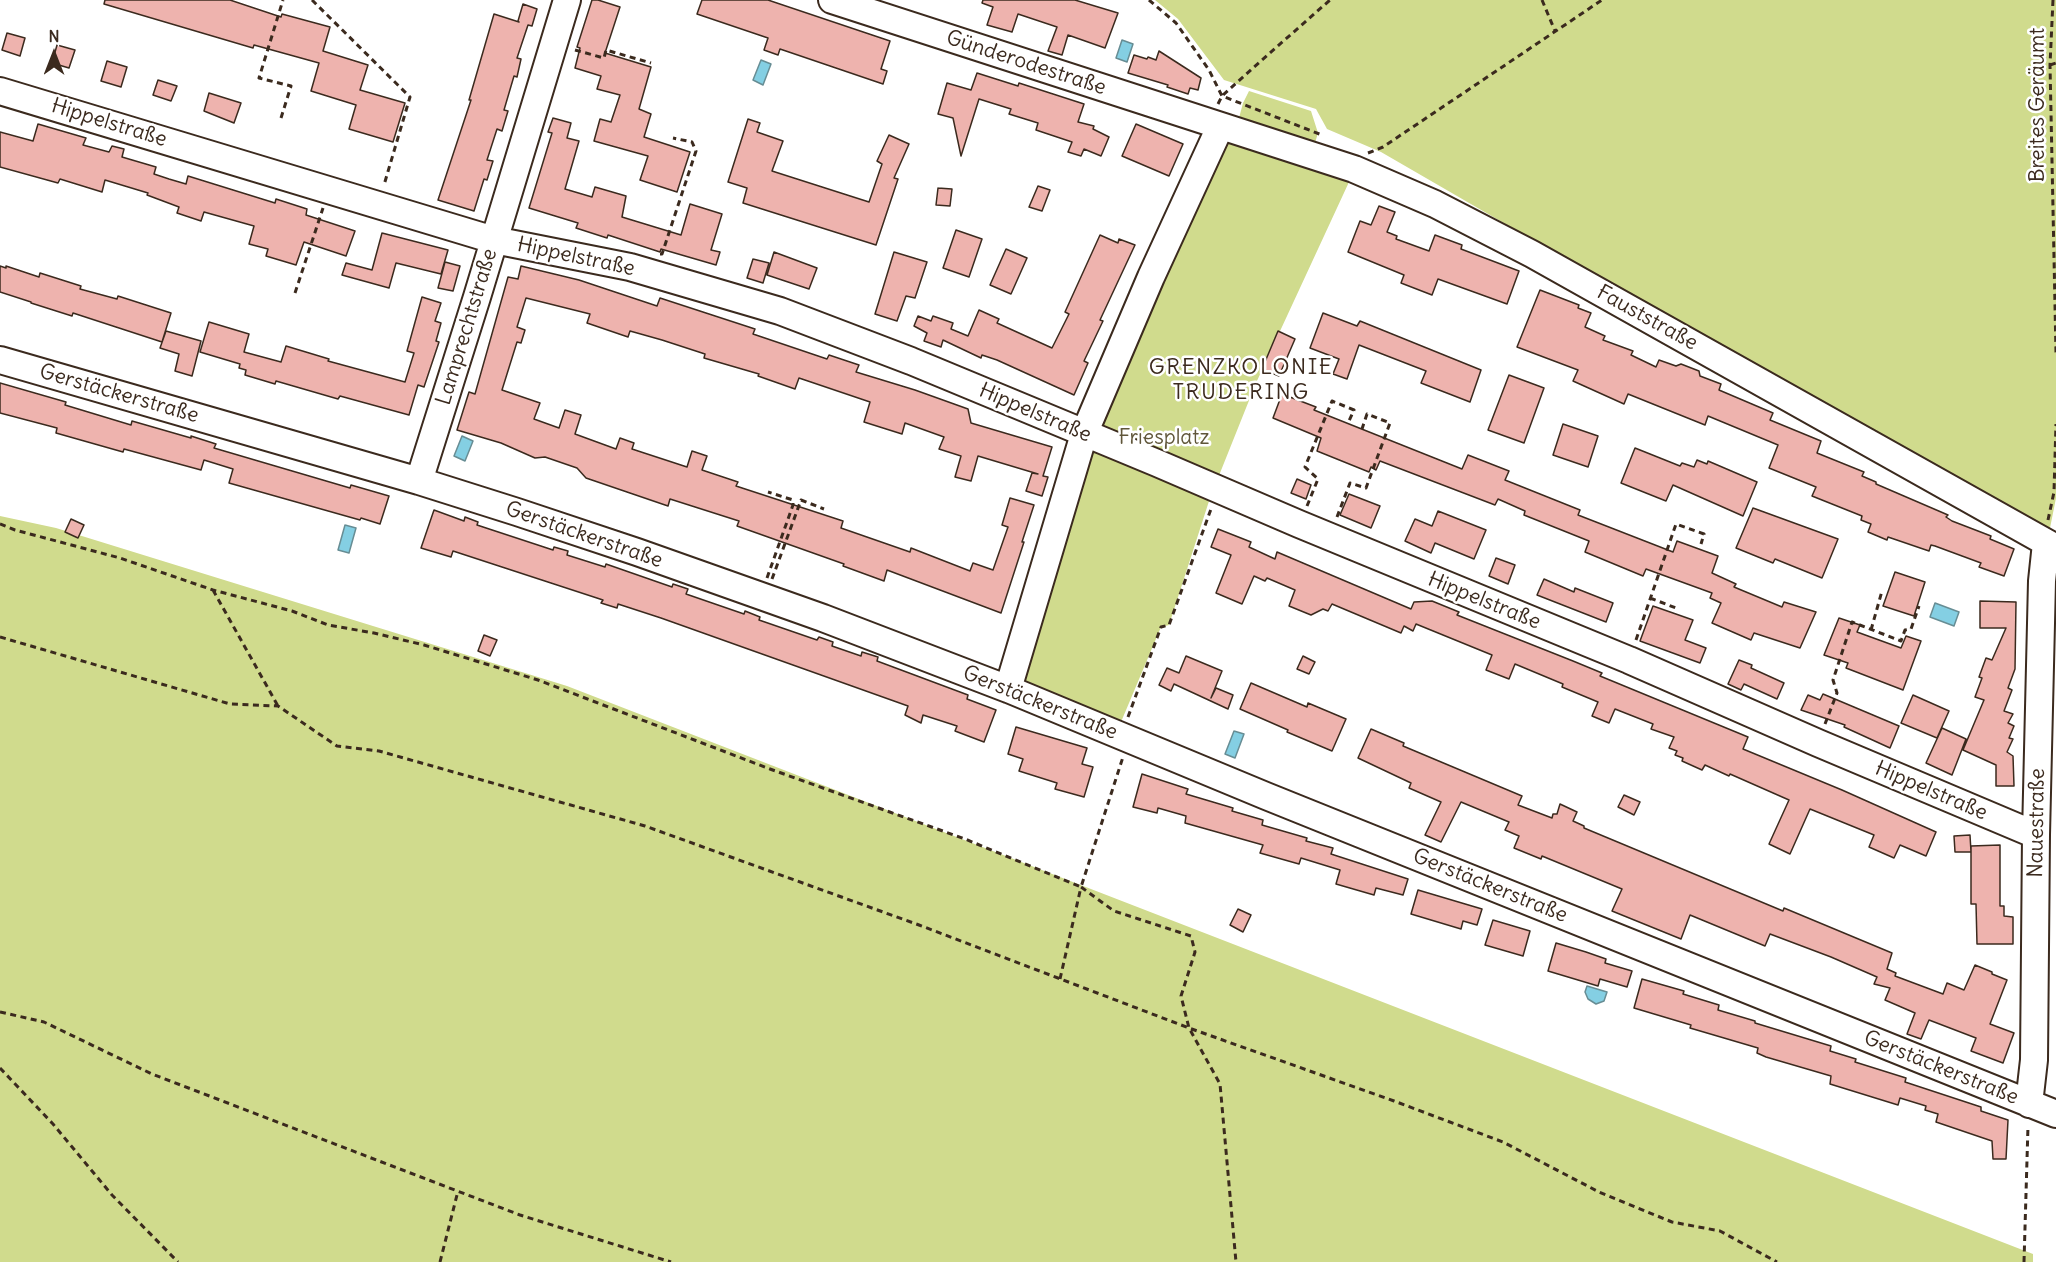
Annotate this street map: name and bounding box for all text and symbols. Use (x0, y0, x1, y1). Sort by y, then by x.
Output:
north arrow (24, 24, 84, 84)
street label: Günderodestraße (943, 25, 1109, 101)
text: N (48, 26, 60, 46)
street label: Breites Geräumt (2025, 28, 2051, 182)
street label: Hippelstraße (48, 93, 170, 153)
street label: Hippelstraße (515, 232, 637, 282)
street label: Lamprechtstraße (431, 246, 503, 408)
street label: Fauststraße (1592, 280, 1702, 356)
district label: GRENZKOLONIE TRUDERING (1149, 355, 1333, 406)
street label: Gerstäckerstraße (37, 359, 201, 429)
street label: Hippelstraße (975, 378, 1095, 448)
park label: Friesplatz (1119, 425, 1209, 451)
street label: Gerstäckerstraße (502, 496, 666, 574)
street label: Hippelstraße (1424, 567, 1544, 635)
street label: Gerstäckerstraße (959, 661, 1121, 745)
street label: Hippelstraße (1871, 756, 1991, 826)
street label: Nauestraße (2023, 768, 2051, 878)
street label: Gerstäckerstraße (1409, 844, 1571, 928)
street label: Gerstäckerstraße (1860, 1026, 2022, 1110)

